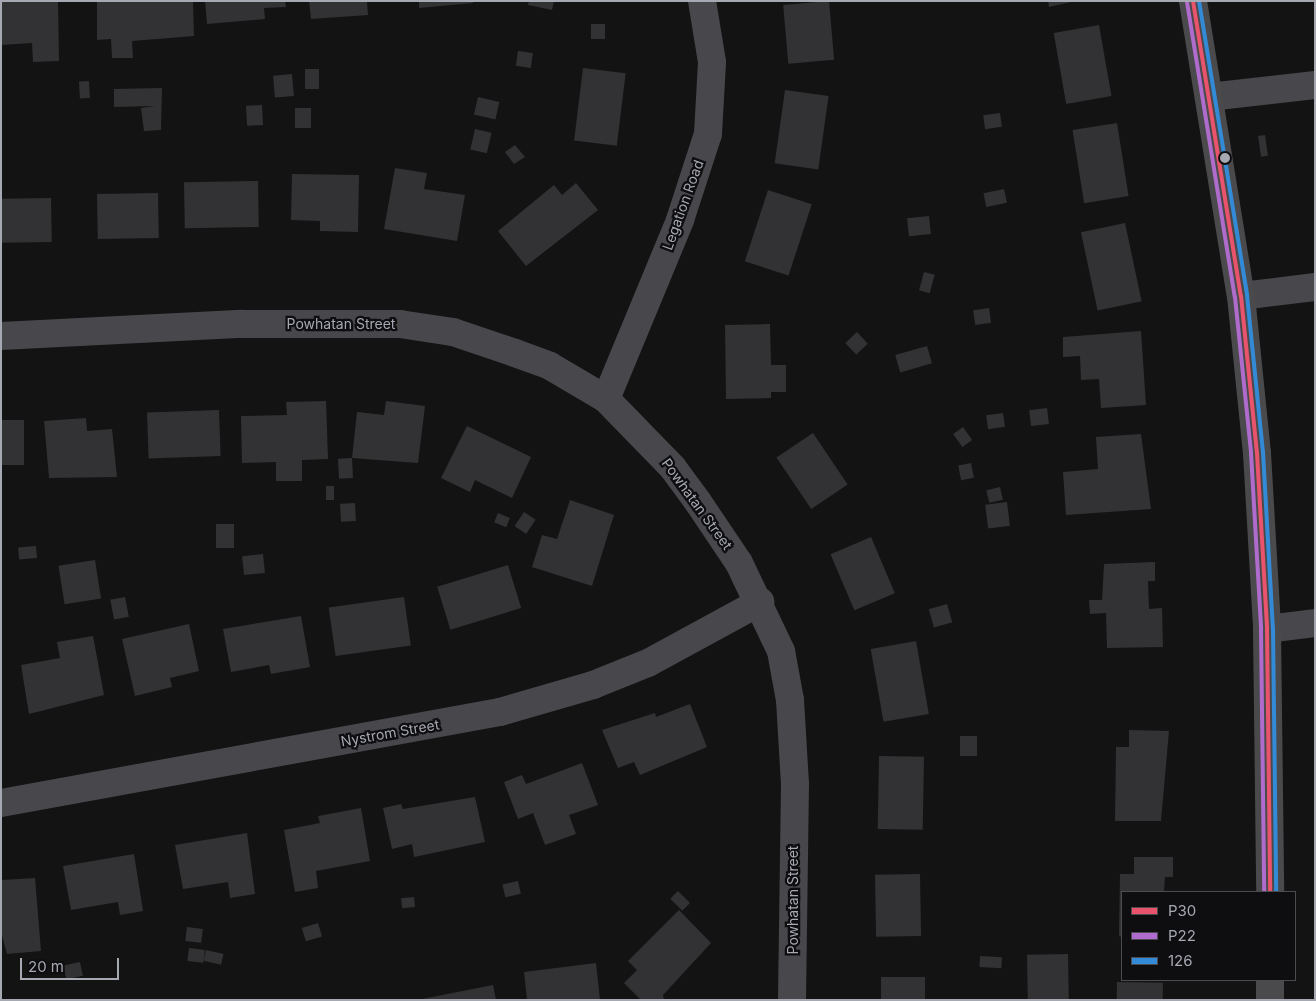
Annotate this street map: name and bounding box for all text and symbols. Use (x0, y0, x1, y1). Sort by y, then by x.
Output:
unlabelled marker (1220, 153, 1230, 163)
street label: Legation Road (659, 158, 707, 252)
street label: Powhatan Street (287, 316, 395, 332)
street label: Powhatan Street (658, 455, 736, 553)
street label: Nystrom Street (340, 716, 440, 750)
street label: Powhatan Street (785, 846, 801, 954)
legend (1121, 891, 1296, 981)
text: P30 (1168, 901, 1196, 920)
text: P22 (1168, 926, 1196, 945)
scale bar (22, 948, 121, 980)
text: 126 (1168, 951, 1193, 970)
text: 20 m (28, 957, 64, 976)

